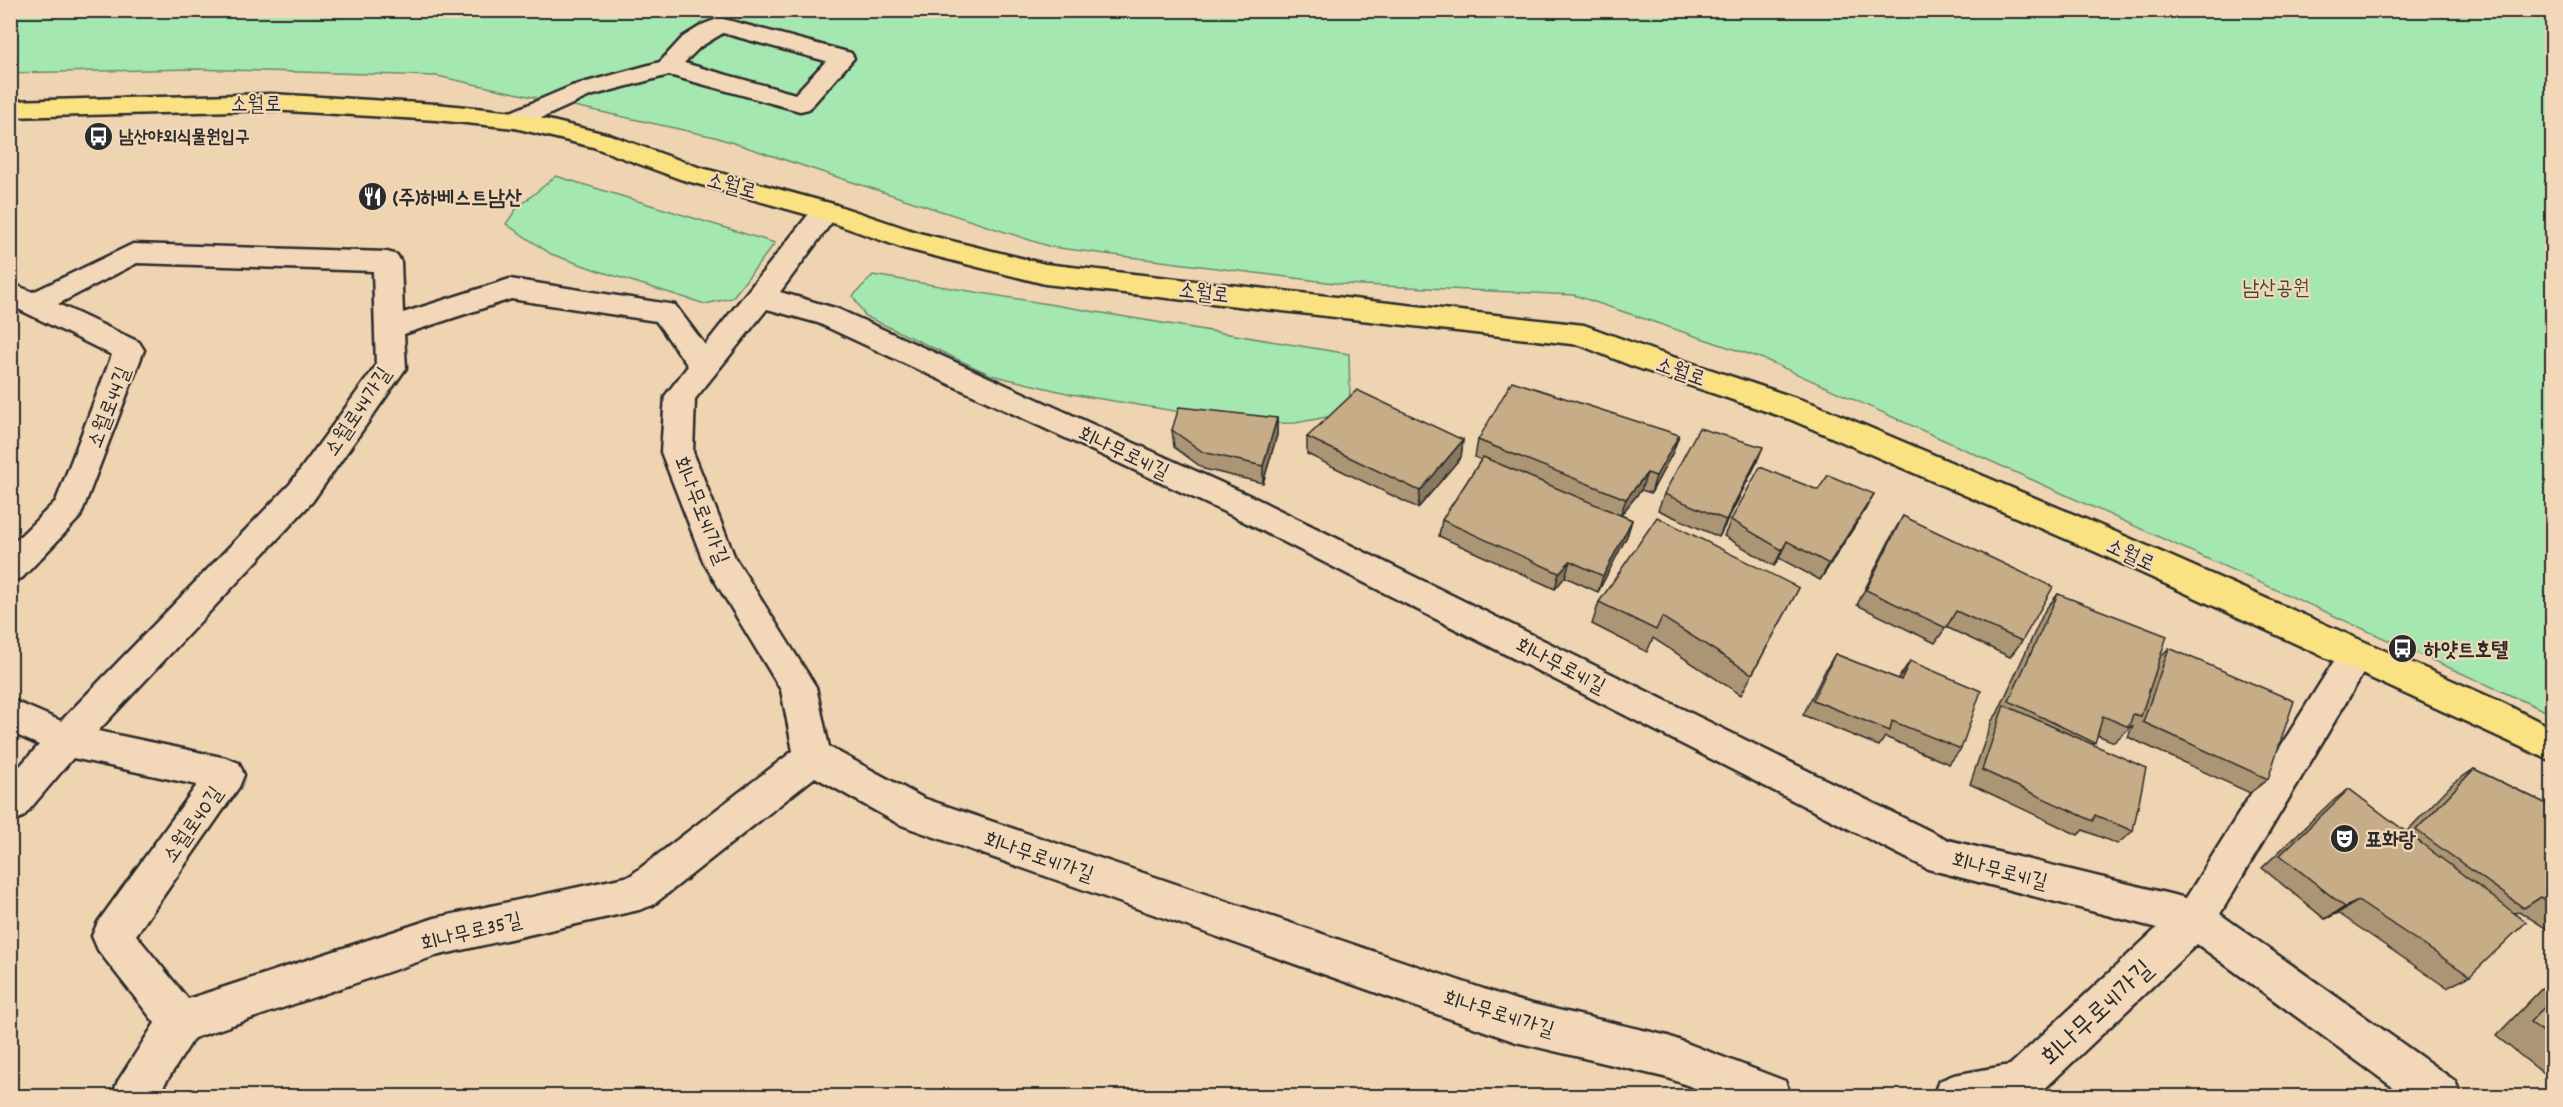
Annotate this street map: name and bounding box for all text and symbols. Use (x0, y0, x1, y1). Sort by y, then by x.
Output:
street label: 소월로 (231, 91, 281, 121)
bus stop icon: 남산야외식물원입구 (82, 120, 114, 152)
place label: 남산야외식물원입구 (119, 126, 249, 151)
street label: 소월로 (703, 167, 760, 209)
restaurant icon: (주)하베스트남산 (356, 181, 388, 213)
place label: (주)하베스트남산 (393, 185, 522, 215)
park label: 남산공원 (2242, 275, 2310, 305)
street label: 소월로 (1177, 277, 1231, 313)
street label: 소월로 (1651, 351, 1709, 396)
street label: 소월로44가길 (319, 362, 400, 463)
street label: 소월로44길 (82, 363, 140, 453)
street label: 회나무로41길 (1072, 420, 1173, 489)
street label: 회나무로41가길 (664, 452, 735, 570)
street label: 소월로 (2100, 532, 2159, 581)
street label: 회나무로41길 (1509, 632, 1610, 703)
bus stop icon: 하얏트호텔 (2387, 633, 2419, 665)
place label: 하얏트호텔 (2423, 637, 2509, 667)
street label: 소월로40길 (157, 781, 232, 870)
theatre icon: 표화랑 (2328, 823, 2360, 855)
street label: 회나무로41가길 (979, 826, 1097, 892)
place label: 표화랑 (2365, 827, 2417, 857)
street label: 회나무로41길 (1948, 847, 2050, 899)
street label: 회나무로35길 (418, 907, 526, 961)
street label: 회나무로41가길 (2034, 953, 2163, 1077)
street label: 회나무로41가길 (1439, 985, 1557, 1047)

